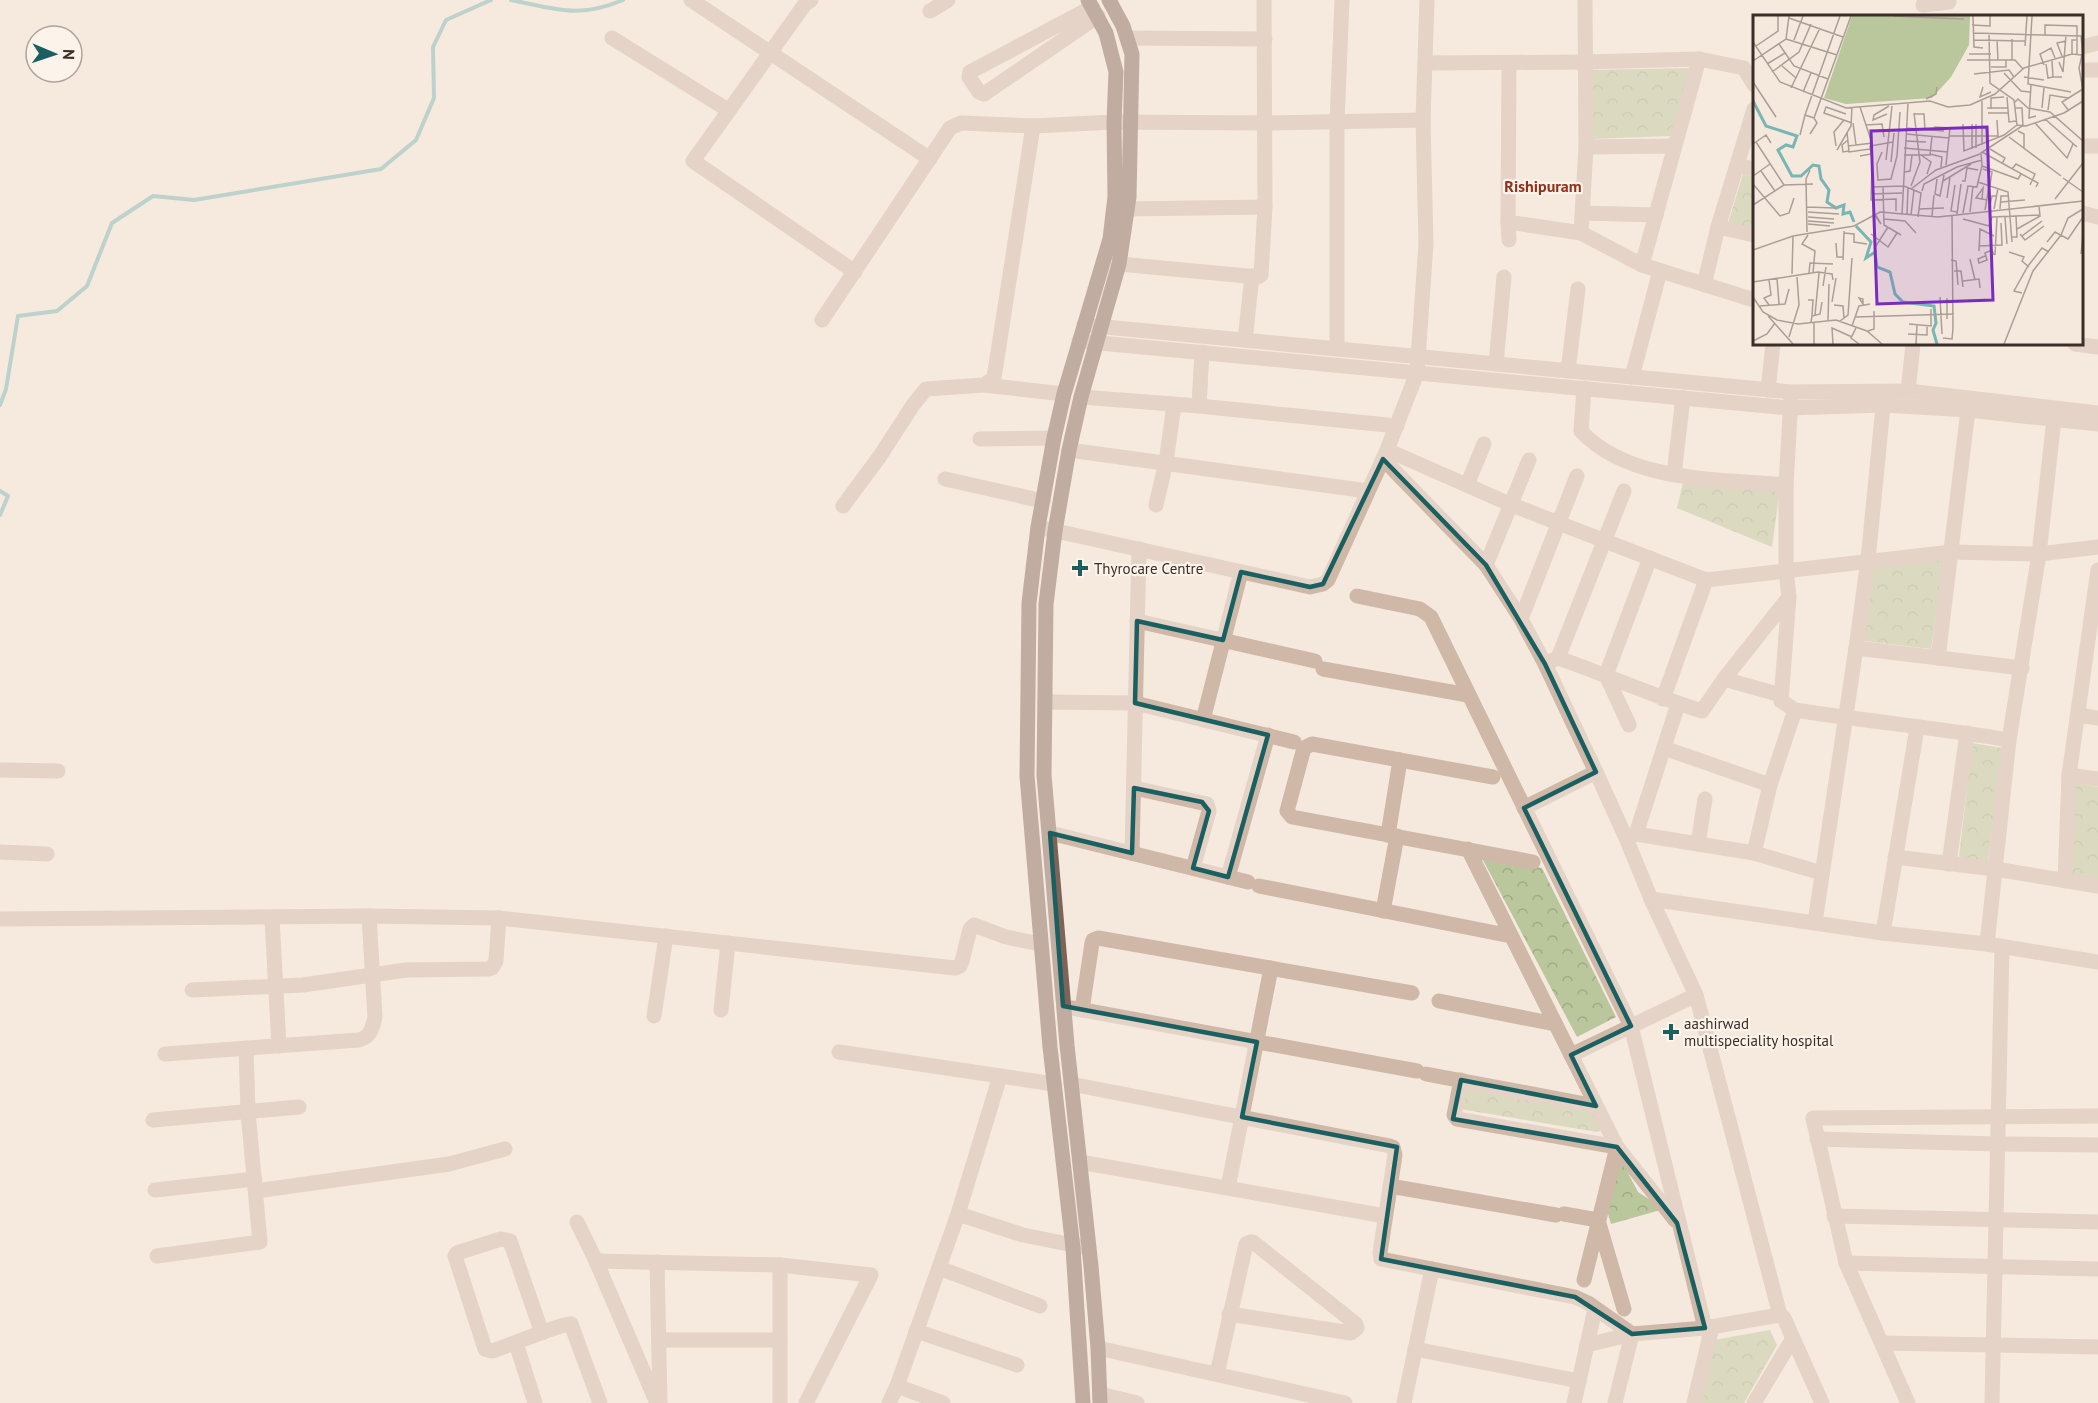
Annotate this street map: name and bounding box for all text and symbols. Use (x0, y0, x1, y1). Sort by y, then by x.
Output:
inset map (1753, 15, 2083, 345)
north arrow (24, 24, 84, 84)
text: N (59, 49, 79, 60)
district label: Rishipuram (1504, 176, 1582, 196)
marker: Thyrocare Centre (1071, 559, 1089, 577)
place label: Thyrocare Centre (1094, 559, 1203, 578)
place label: aashirwad multispeciality hospital (1684, 1014, 1834, 1050)
marker: aashirwad multispeciality hospital (1662, 1023, 1680, 1041)

